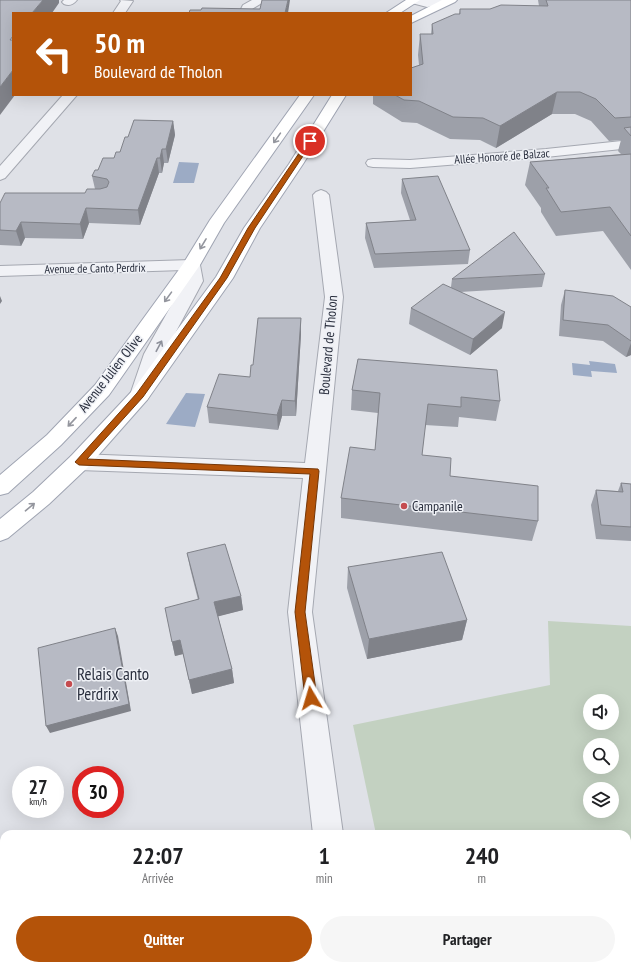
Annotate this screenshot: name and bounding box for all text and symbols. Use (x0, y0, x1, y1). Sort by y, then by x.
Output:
text: 50 m (94, 24, 145, 61)
icon: left (28, 28, 80, 80)
text: Boulevard de Tholon (94, 60, 222, 83)
pin (293, 124, 327, 158)
icon: arrive (299, 130, 321, 152)
one-way arrow (273, 132, 281, 143)
street label: Allée Honoré de Balzac (454, 145, 551, 167)
one-way arrow (199, 238, 207, 250)
street label: Avenue de Canto Perdrix (44, 260, 146, 276)
one-way arrow (164, 291, 172, 302)
street label: Boulevard de Tholon (315, 295, 341, 395)
street label: Avenue Julien Olive (74, 330, 146, 416)
one-way arrow (155, 340, 163, 352)
one-way arrow (67, 417, 76, 427)
place label: Campanile (412, 497, 463, 515)
marker: Campanile (399, 501, 409, 511)
one-way arrow (25, 502, 35, 511)
place label: Relais Canto Perdrix (77, 663, 149, 705)
position arrow (290, 677, 332, 719)
marker: Relais Canto Perdrix (64, 679, 74, 689)
map controls (583, 694, 619, 818)
button: sound (583, 694, 619, 730)
button: search (583, 738, 619, 774)
speed limit sign: 30 (72, 766, 124, 818)
text: 27 (28, 774, 48, 800)
button: layers (583, 782, 619, 818)
text: km/h (29, 795, 47, 808)
text: 22:07 (132, 840, 184, 871)
text: 1 (318, 840, 330, 871)
text: 240 (465, 840, 499, 871)
text: Arrivée (142, 870, 174, 887)
text: min (316, 870, 333, 887)
text: m (478, 870, 486, 887)
button: Quitter (16, 916, 312, 962)
button: Partager (320, 916, 615, 962)

